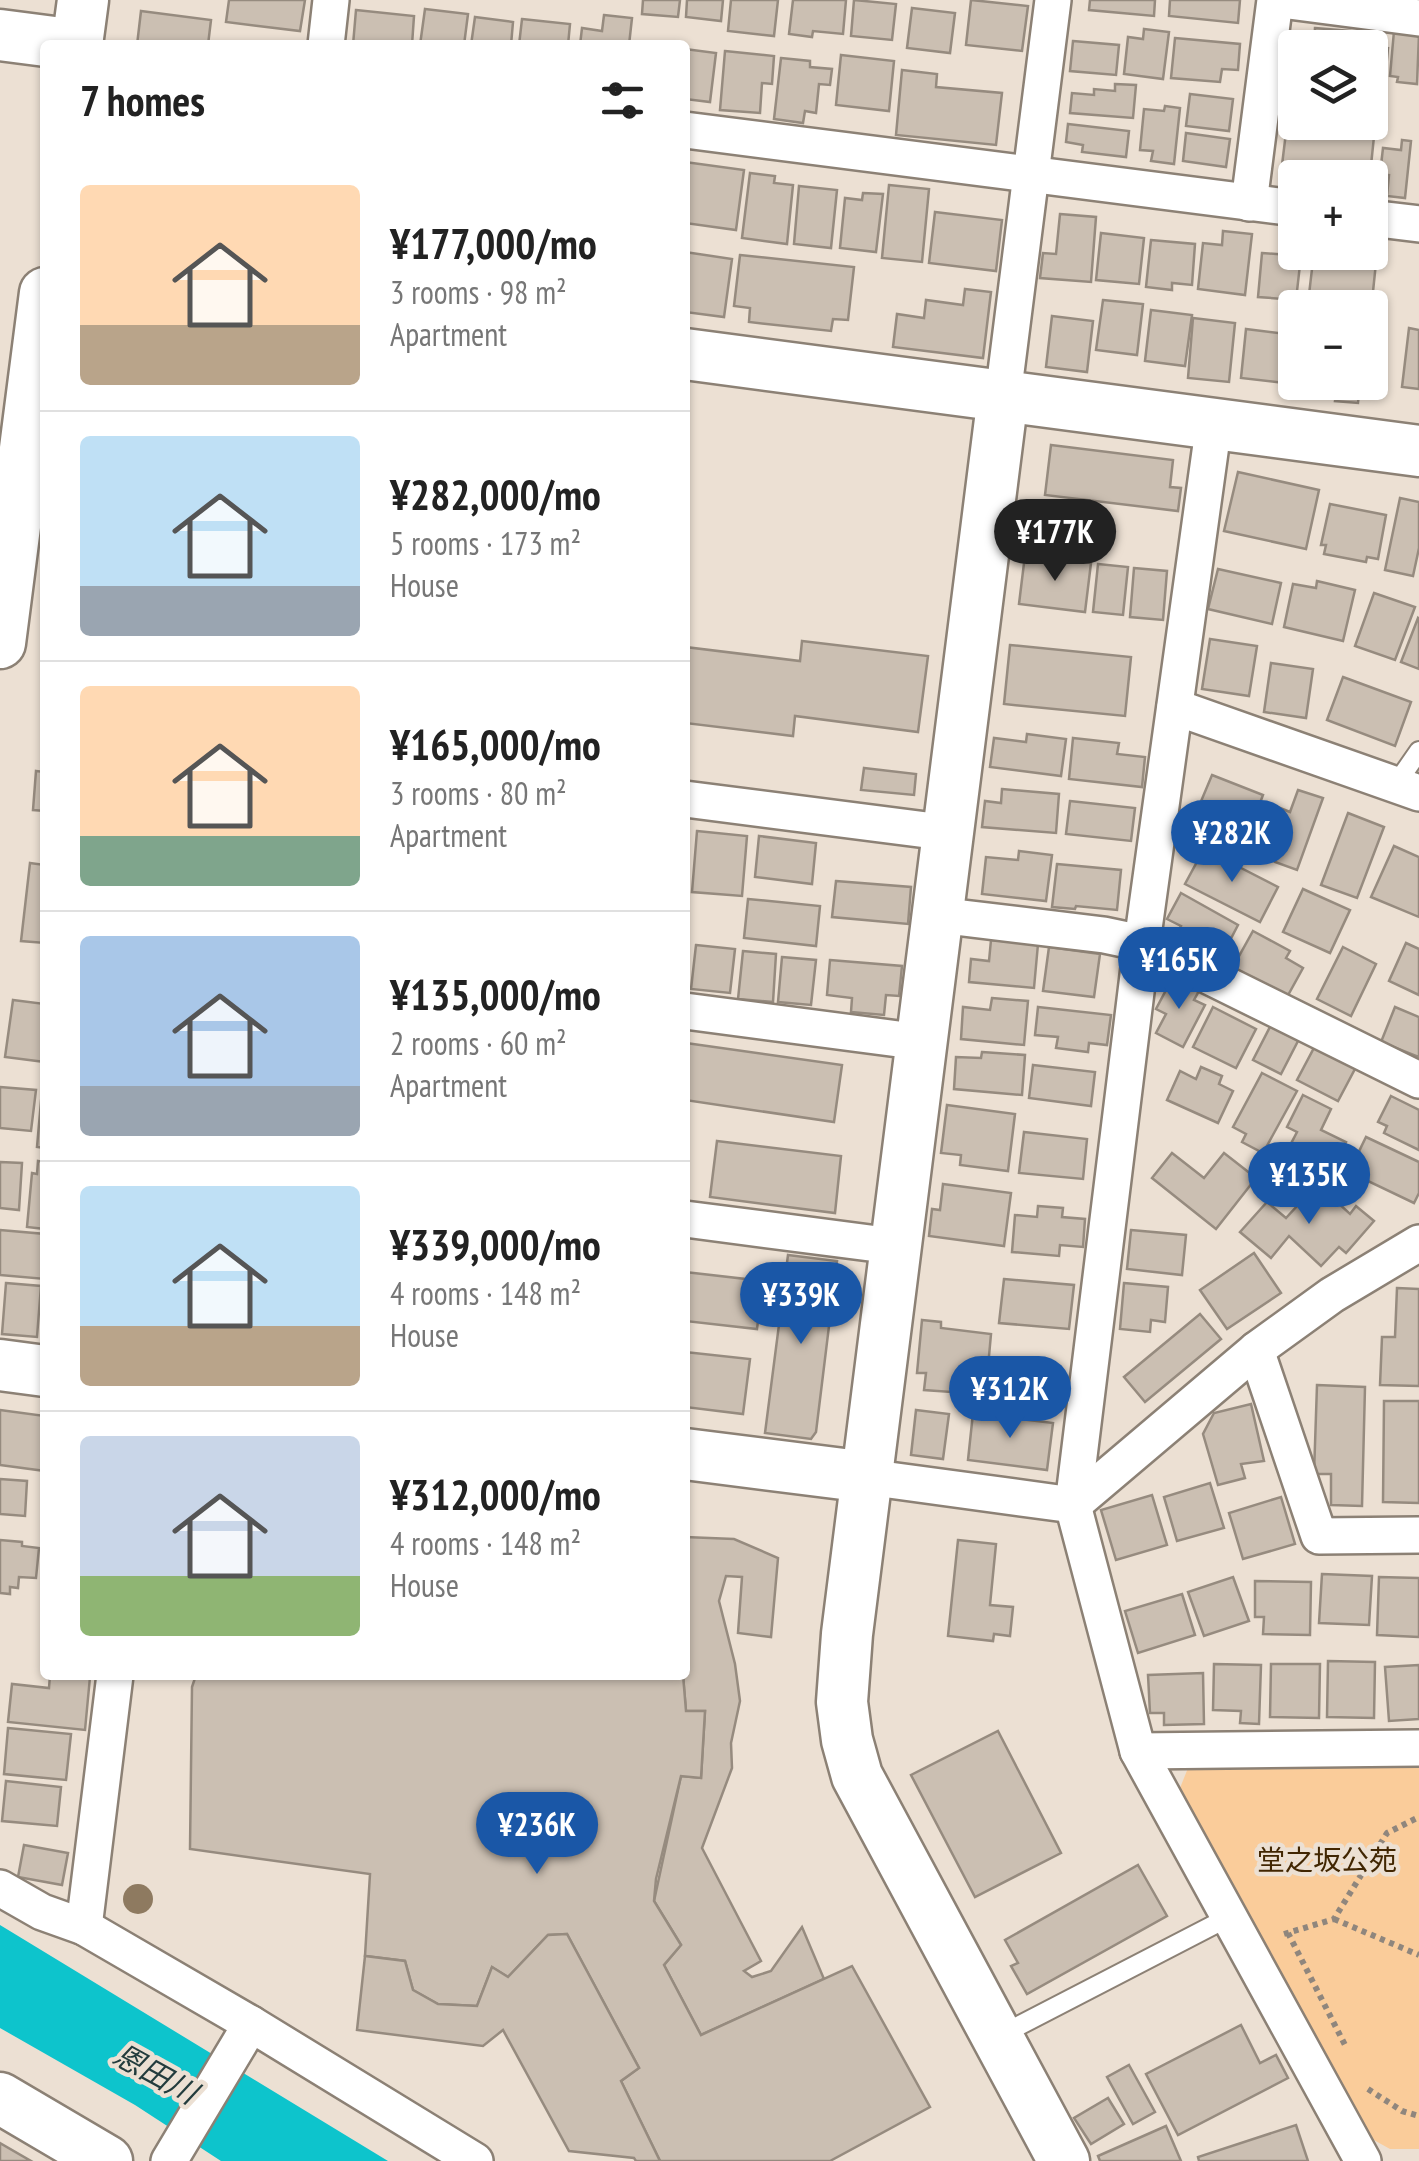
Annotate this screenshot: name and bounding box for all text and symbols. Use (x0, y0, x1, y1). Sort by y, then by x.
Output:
map controls (1278, 30, 1388, 400)
button: layers (1278, 30, 1388, 140)
text: 7 homes (80, 73, 205, 128)
icon: filters (595, 73, 650, 128)
button: + (1278, 160, 1388, 270)
text: ¥177,000/mo (390, 216, 597, 271)
icon: home (160, 225, 280, 345)
text: 3 rooms · 98 m² (390, 271, 567, 313)
button: − (1278, 290, 1388, 400)
text: Apartment (390, 313, 507, 355)
text: ¥282,000/mo (390, 467, 601, 522)
icon: home (160, 476, 280, 596)
pin: ¥177K (985, 499, 1125, 584)
text: ¥177K (1016, 510, 1094, 552)
text: 5 rooms · 173 m² (390, 522, 581, 564)
text: House (390, 564, 459, 606)
text: ¥165,000/mo (390, 717, 601, 772)
icon: home (160, 726, 280, 846)
text: 3 rooms · 80 m² (390, 772, 567, 814)
pin: ¥282K (1162, 800, 1302, 885)
text: ¥282K (1193, 811, 1271, 853)
text: Apartment (390, 814, 507, 856)
pin: ¥165K (1109, 927, 1249, 1012)
text: ¥165K (1140, 938, 1218, 980)
text: ¥135,000/mo (390, 967, 601, 1022)
icon: home (160, 976, 280, 1096)
text: 2 rooms · 60 m² (390, 1022, 567, 1064)
text: Apartment (390, 1064, 507, 1106)
pin: ¥135K (1239, 1142, 1379, 1227)
text: ¥135K (1270, 1153, 1348, 1195)
text: ¥339,000/mo (390, 1217, 601, 1272)
icon: home (160, 1226, 280, 1346)
pin: ¥339K (731, 1262, 871, 1347)
text: 4 rooms · 148 m² (390, 1272, 581, 1314)
text: ¥339K (762, 1273, 840, 1315)
text: House (390, 1314, 459, 1356)
pin: ¥312K (940, 1356, 1080, 1441)
text: ¥312K (971, 1367, 1049, 1409)
text: ¥312,000/mo (390, 1467, 601, 1522)
icon: home (160, 1476, 280, 1596)
text: 4 rooms · 148 m² (390, 1522, 581, 1564)
text: House (390, 1564, 459, 1606)
pin: ¥236K (467, 1792, 607, 1877)
text: ¥236K (498, 1803, 576, 1845)
park label: 堂之坂公苑 (1257, 1841, 1397, 1878)
water label: 恩田川 (107, 2034, 207, 2113)

